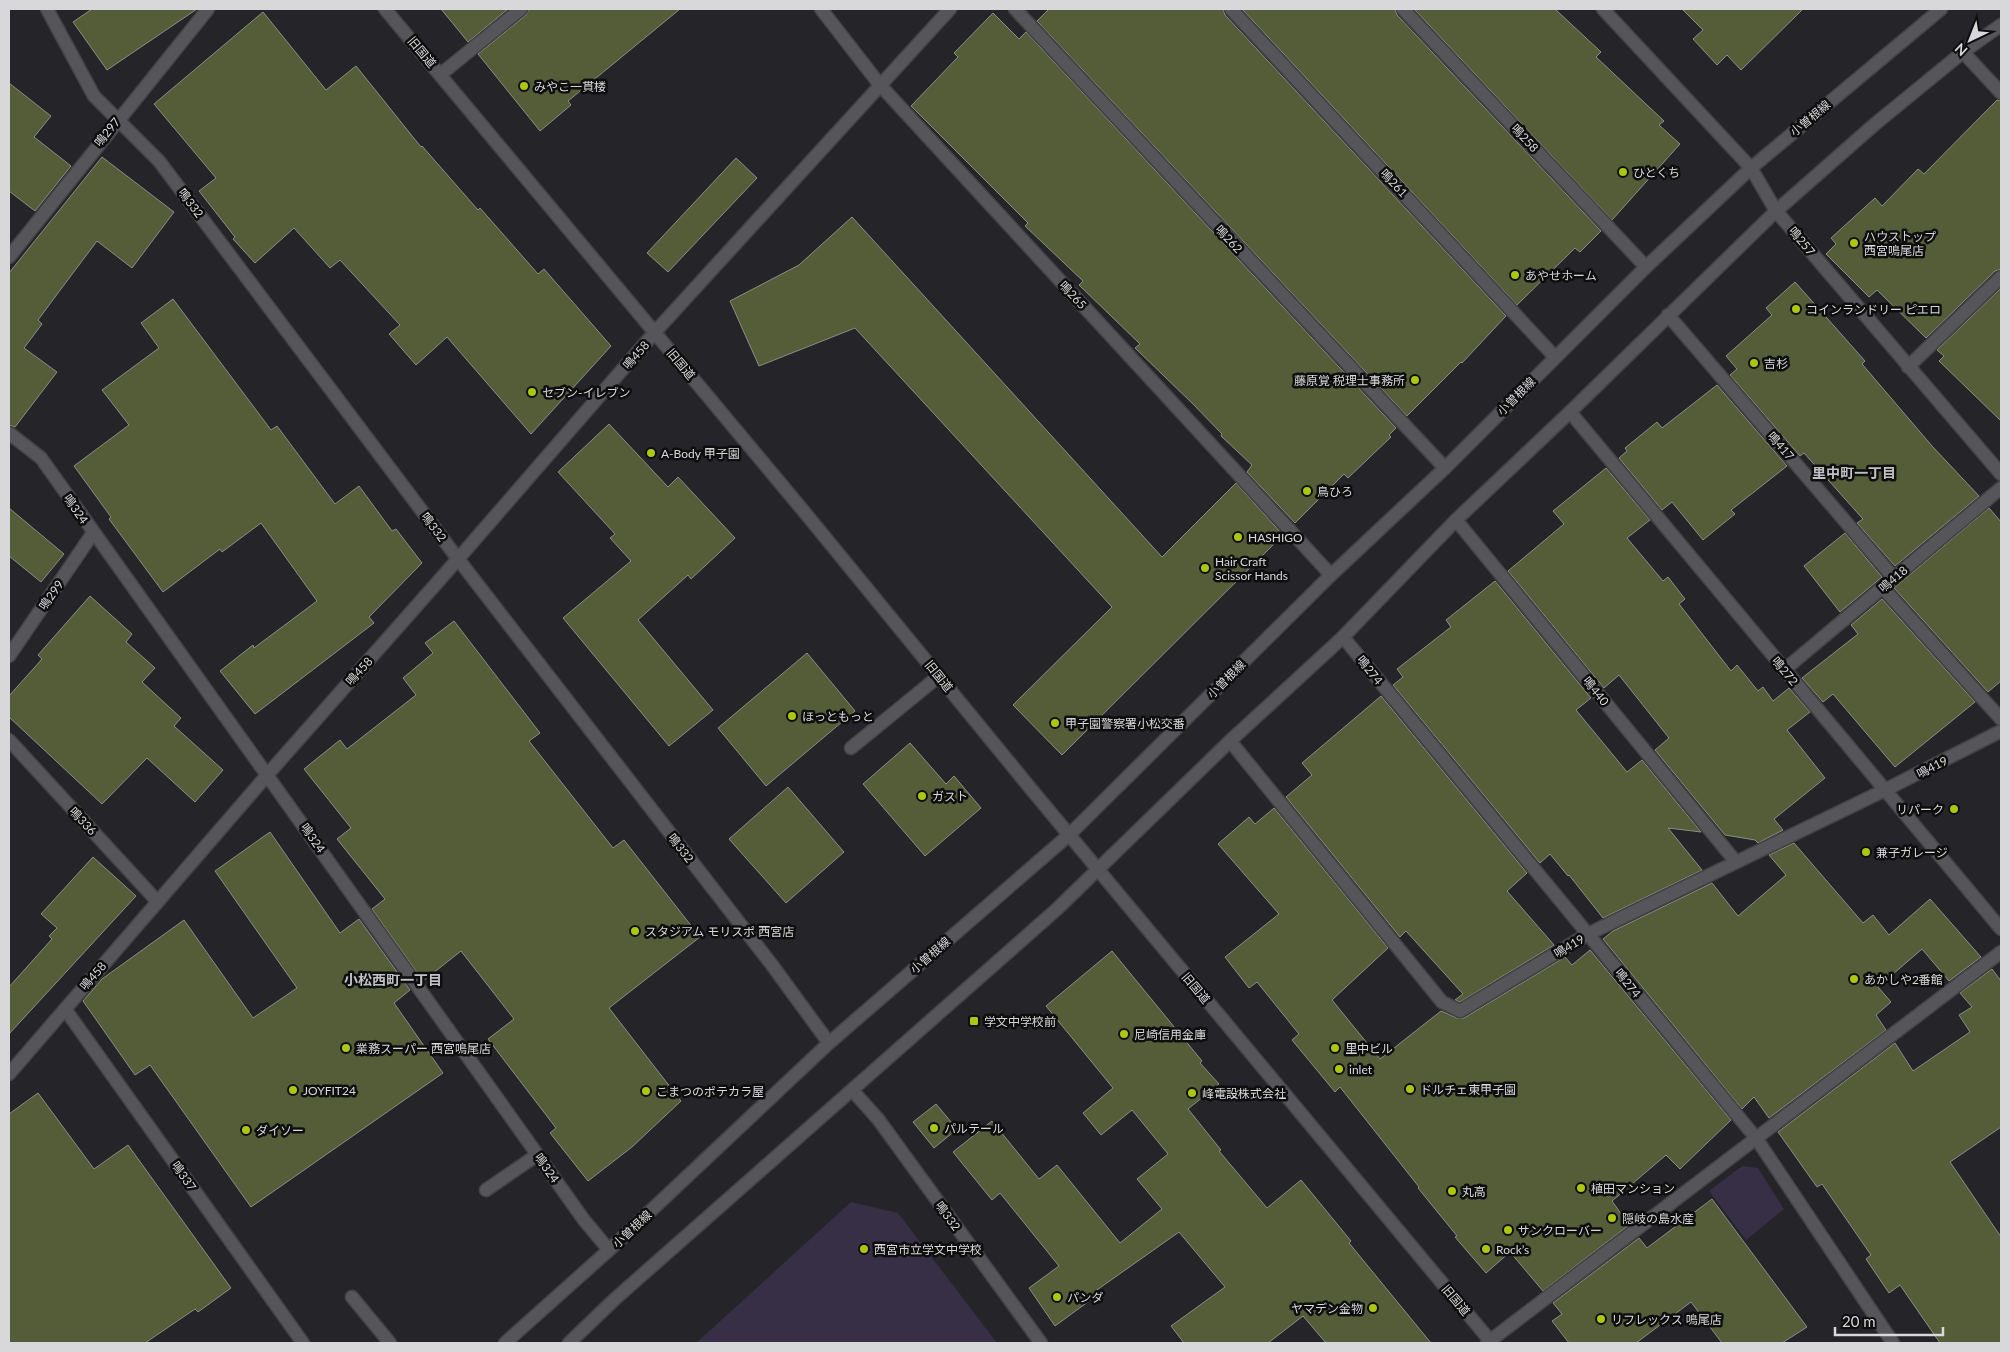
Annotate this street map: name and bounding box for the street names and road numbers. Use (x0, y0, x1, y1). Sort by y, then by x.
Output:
street label: 旧国道 (405, 33, 439, 71)
street label: 小曽根線 (1787, 97, 1833, 139)
street label: 鳴297 (91, 114, 123, 150)
street label: 鳴258 (1508, 121, 1542, 155)
street label: 鳴261 (1377, 166, 1411, 200)
street label: 鳴332 (175, 185, 207, 221)
street label: 鳴262 (1212, 222, 1246, 256)
street label: 鳴257 (1786, 224, 1818, 258)
street label: 鳴265 (1056, 278, 1090, 312)
street label: 鳴458 (620, 338, 652, 372)
street label: 旧国道 (664, 345, 698, 383)
street label: 小曽根線 (1494, 374, 1538, 418)
street label: 鳴417 (1765, 429, 1797, 463)
street label: 鳴324 (60, 491, 92, 527)
street label: 鳴332 (418, 509, 450, 545)
street label: 鳴418 (1876, 563, 1910, 595)
street label: 鳴299 (35, 577, 67, 613)
street label: 鳴274 (1354, 652, 1386, 688)
street label: 鳴458 (342, 654, 376, 688)
street label: 鳴272 (1769, 654, 1801, 688)
street label: 旧国道 (922, 657, 956, 695)
street label: 小曽根線 (1204, 657, 1248, 701)
street label: 鳴440 (1580, 673, 1612, 709)
street label: 鳴419 (1914, 753, 1950, 781)
street label: 鳴336 (66, 804, 100, 838)
street label: 鳴324 (297, 820, 329, 856)
street label: 鳴332 (665, 830, 697, 866)
street label: 鳴419 (1551, 931, 1587, 961)
street label: 小曽根線 (907, 934, 953, 976)
street label: 鳴458 (77, 959, 109, 993)
street label: 鳴274 (1612, 965, 1644, 1001)
street label: 旧国道 (1179, 969, 1213, 1007)
street label: 鳴324 (531, 1150, 563, 1186)
street label: 鳴337 (168, 1158, 200, 1194)
street label: 鳴332 (932, 1198, 964, 1234)
street label: 小曽根線 (609, 1207, 655, 1251)
street label: 旧国道 (1439, 1281, 1473, 1319)

